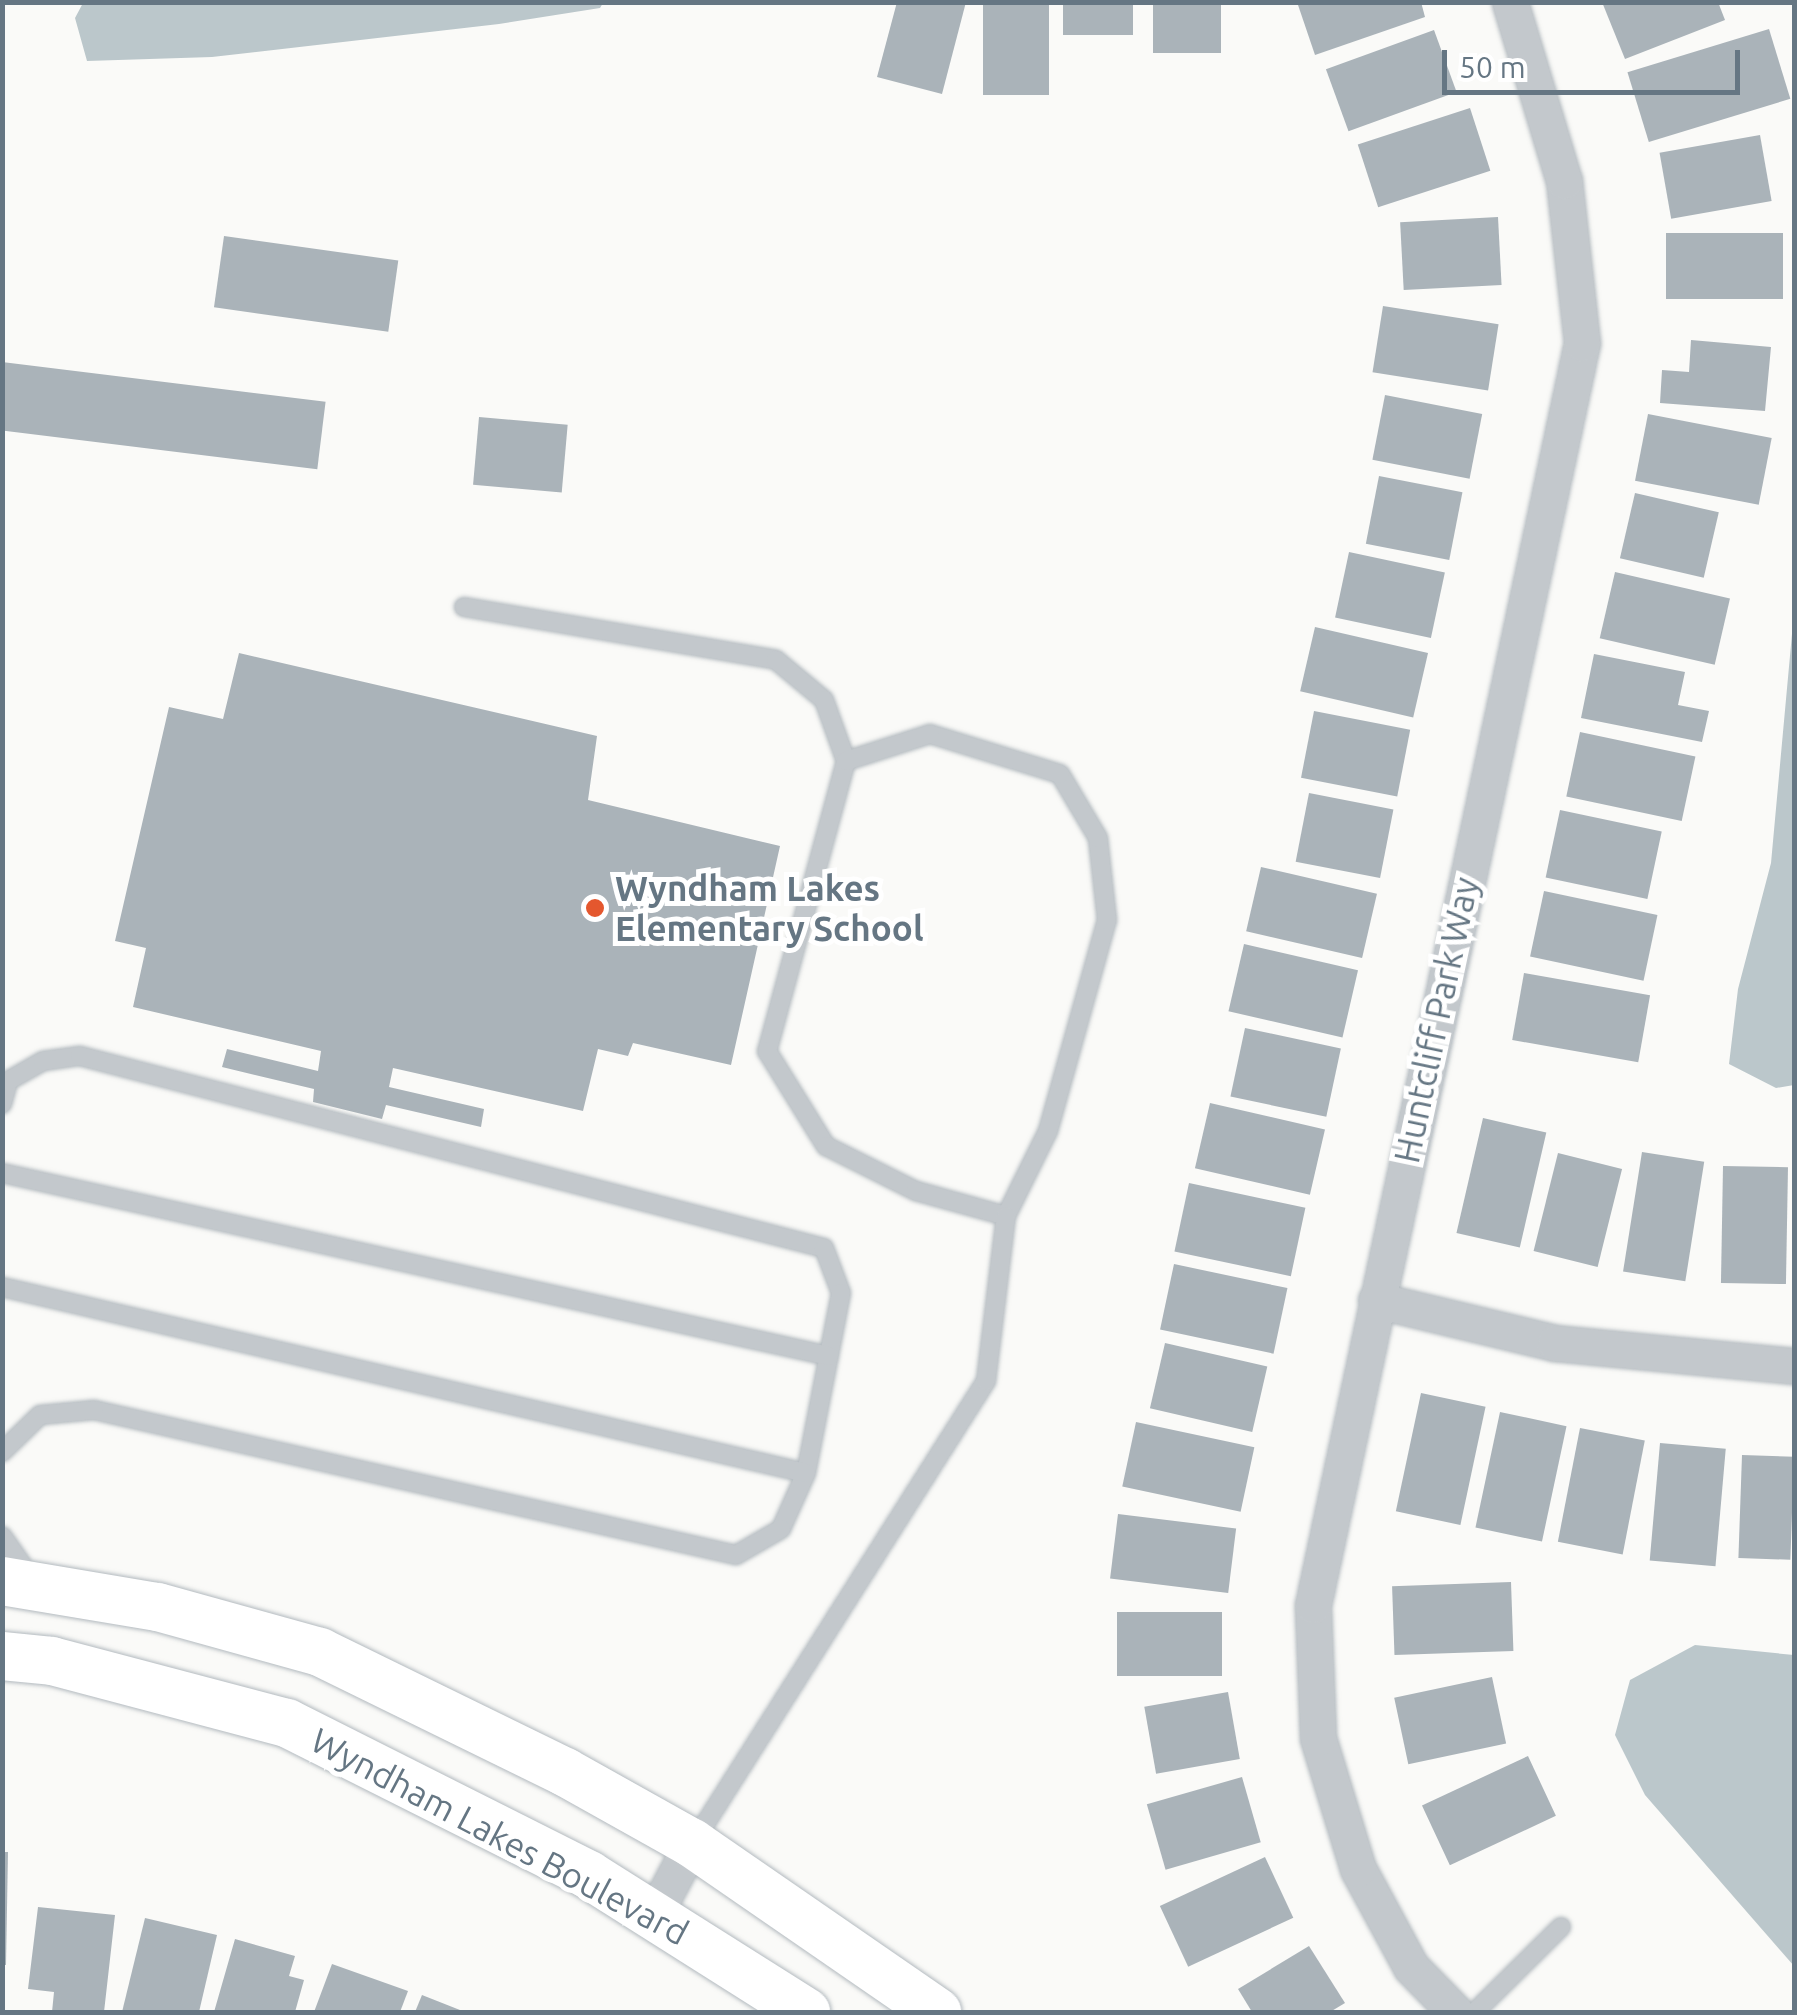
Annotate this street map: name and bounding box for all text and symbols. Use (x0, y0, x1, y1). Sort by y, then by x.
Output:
scale bar (1447, 30, 1744, 92)
text: 50 m (1459, 50, 1526, 84)
place label: Wyndham Lakes Elementary School (615, 867, 923, 949)
street label: Huntcliff Park Way (1385, 873, 1487, 1167)
marker: Wyndham Lakes Elementary School (584, 897, 606, 919)
street label: Wyndham Lakes Boulevard (304, 1719, 696, 1953)

